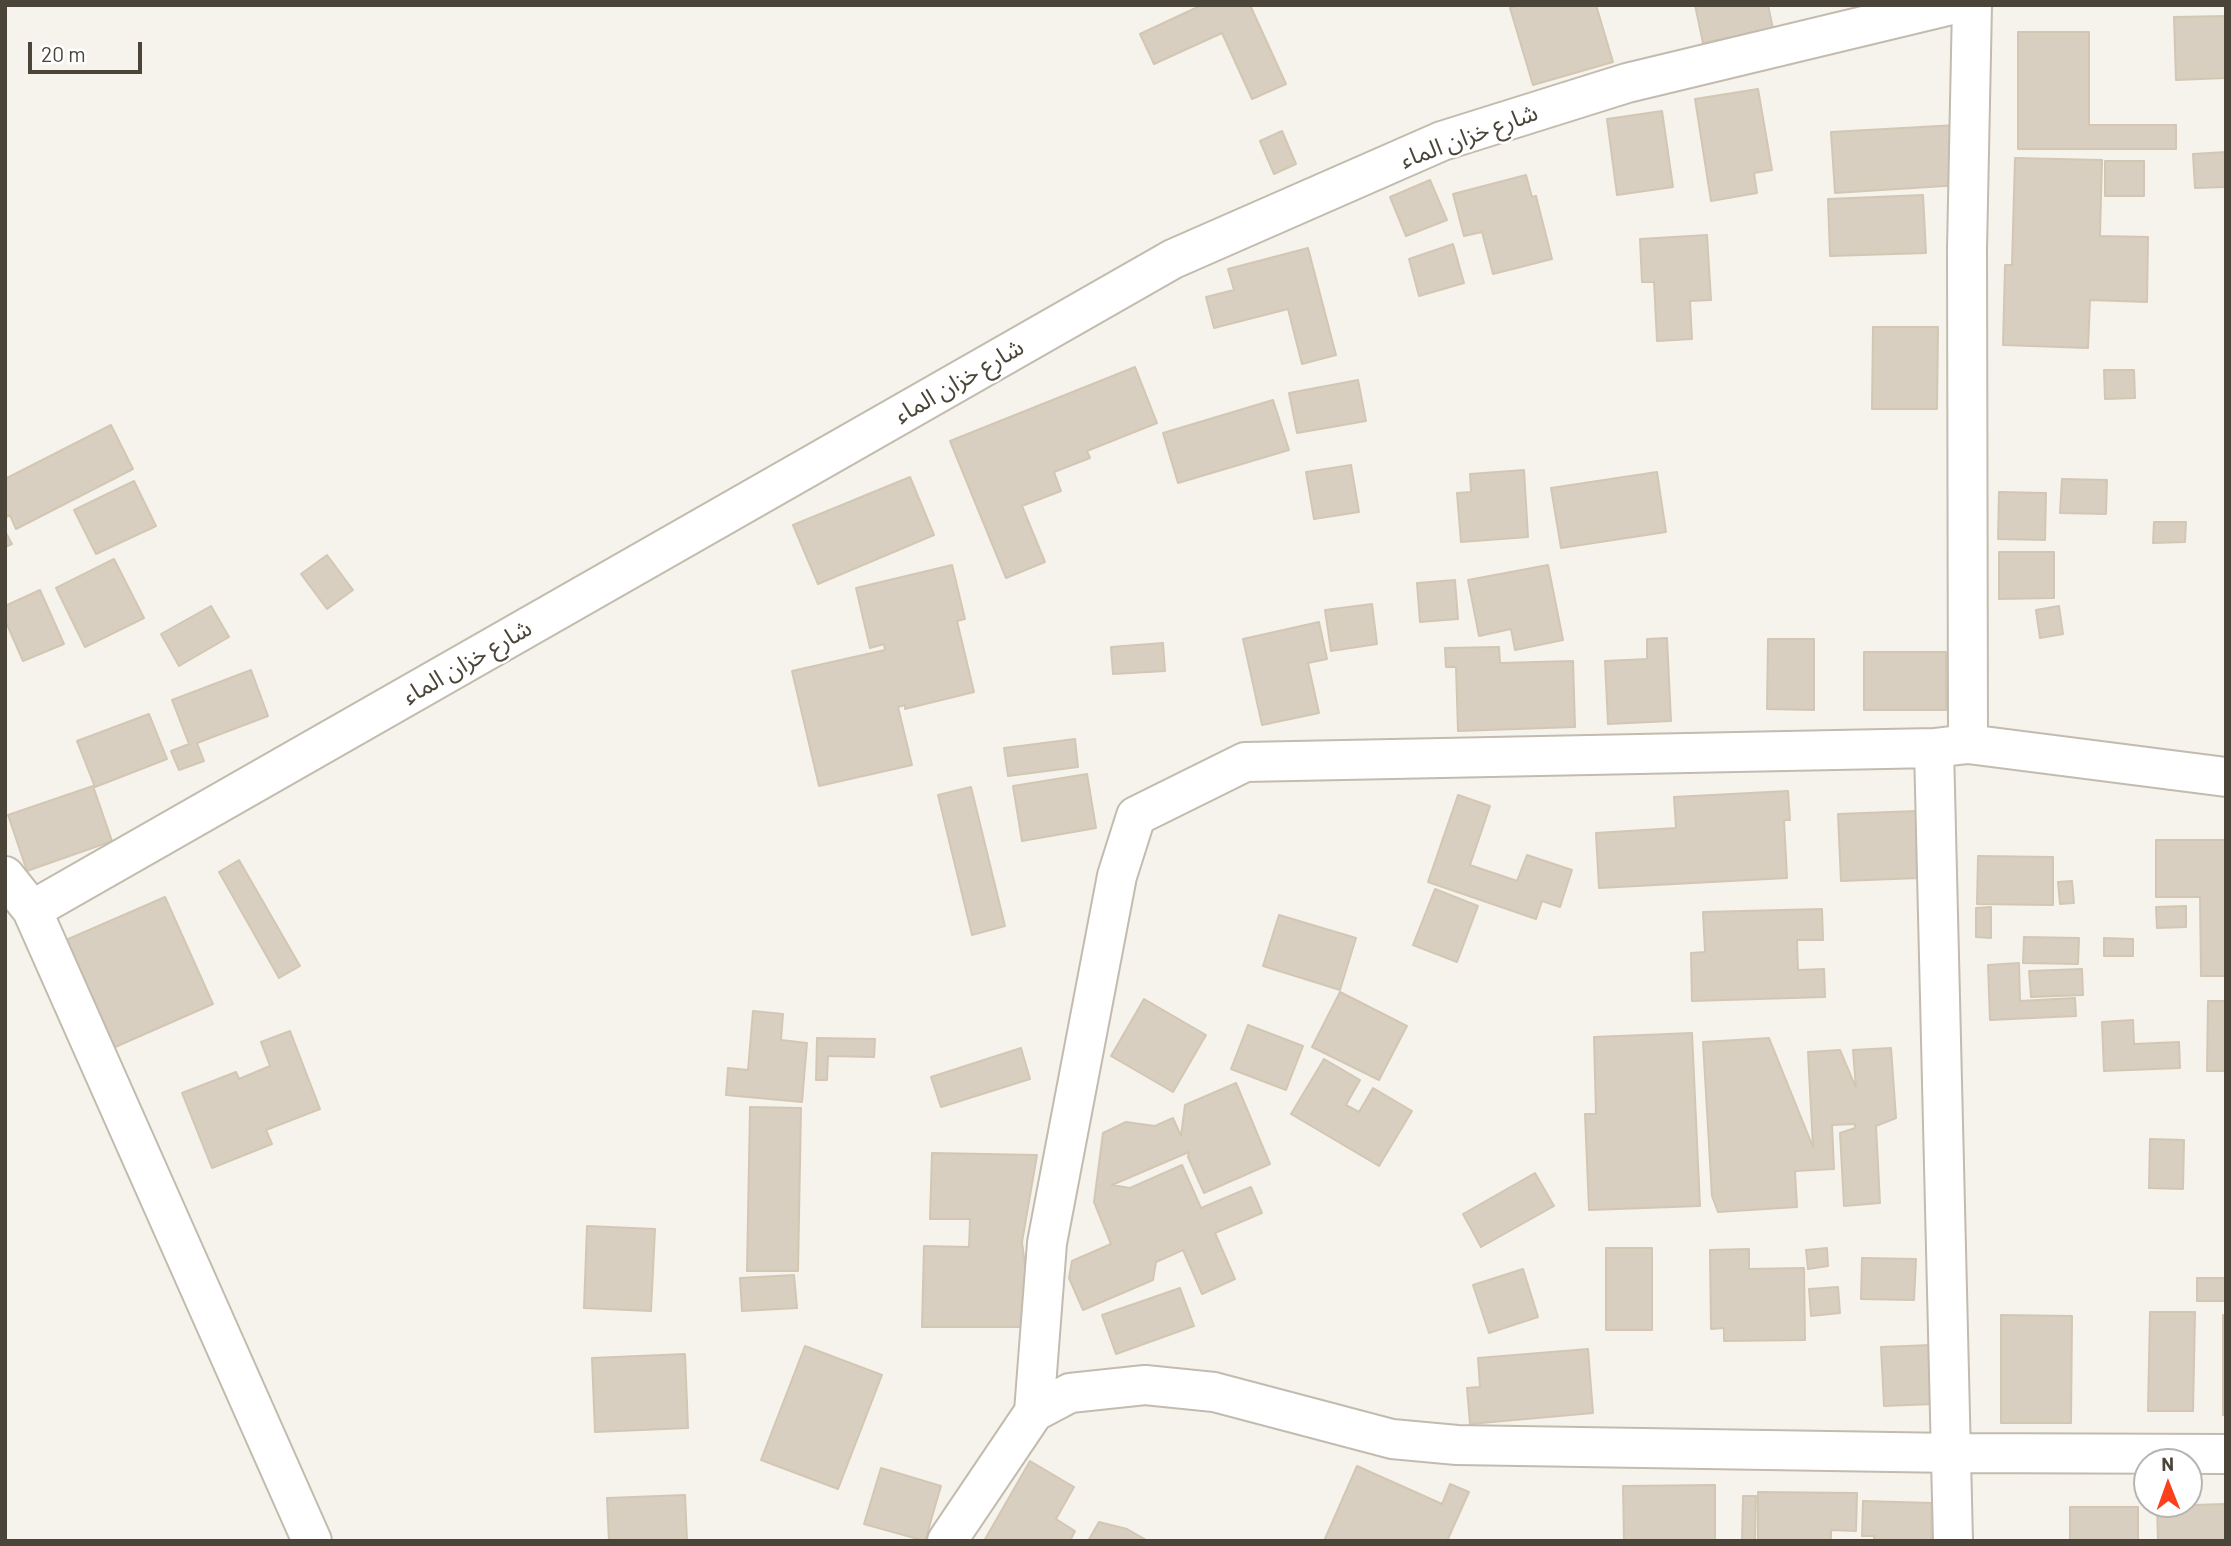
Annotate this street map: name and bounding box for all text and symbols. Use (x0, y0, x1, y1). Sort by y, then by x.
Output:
scale bar (32, 28, 145, 72)
text: 20 m (41, 41, 86, 66)
street label: شارع خزان الماء (1396, 98, 1542, 174)
street label: شارع خزان الماء (889, 332, 1029, 430)
street label: شارع خزان الماء (397, 613, 537, 711)
north arrow (2133, 1448, 2203, 1518)
text: N (2161, 1452, 2174, 1475)

